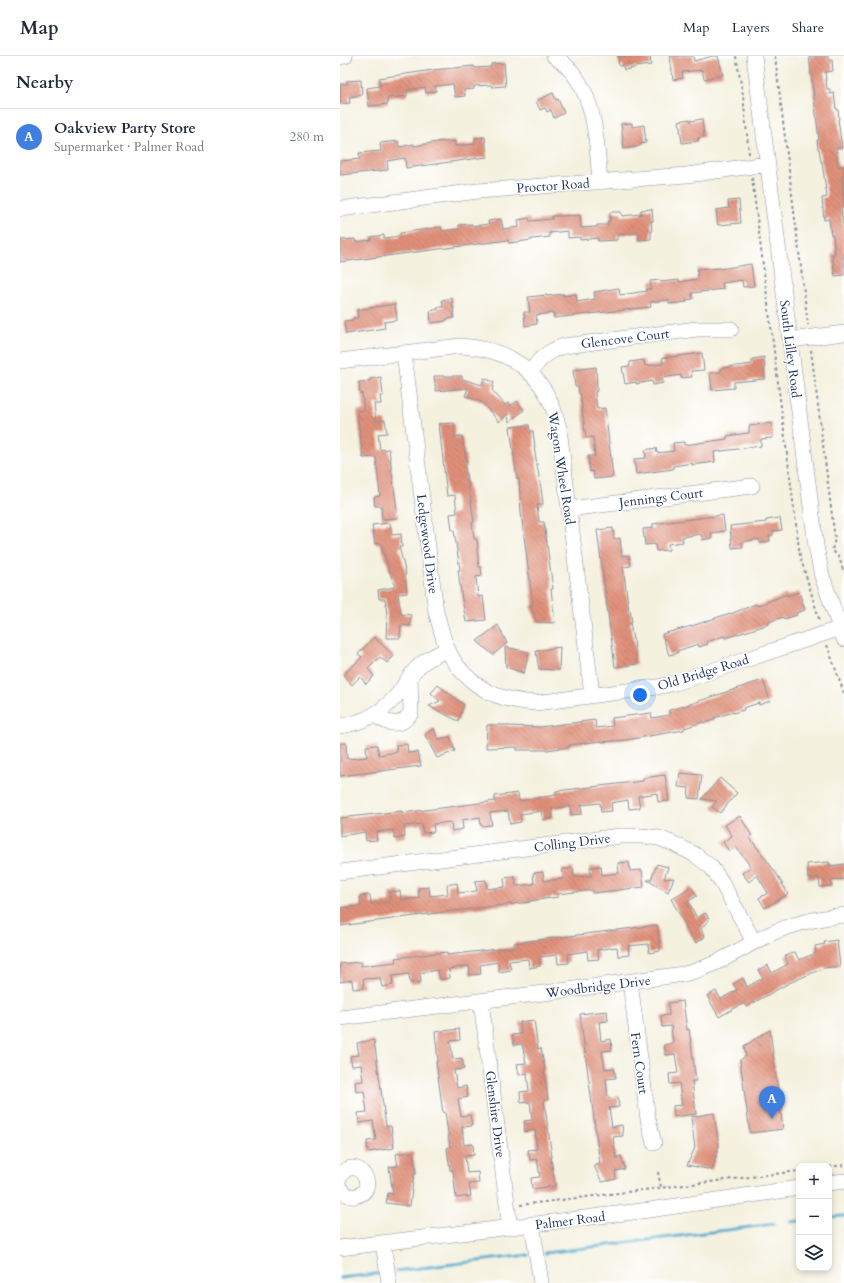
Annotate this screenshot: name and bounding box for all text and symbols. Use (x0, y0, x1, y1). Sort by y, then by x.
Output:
text: Map (20, 15, 59, 41)
text: Map (683, 18, 710, 37)
text: Layers (732, 18, 770, 37)
text: Share (792, 18, 824, 37)
text: Nearby (16, 71, 73, 94)
text: Oakview Party Store (54, 118, 196, 138)
text: A (24, 128, 34, 146)
text: 280 m (290, 128, 324, 146)
text: Supermarket · Palmer Road (54, 138, 204, 156)
street label: Proctor Road (516, 174, 590, 198)
street label: South Lilley Road (775, 299, 805, 399)
street label: Glencove Court (580, 325, 670, 353)
street label: Wagon Wheel Road (543, 410, 579, 526)
street label: Jennings Court (616, 484, 704, 512)
street label: Ledgewood Drive (412, 493, 442, 595)
street label: Old Bridge Road (656, 651, 751, 695)
your location (630, 685, 650, 705)
street label: Colling Drive (533, 829, 611, 857)
street label: Woodbridge Drive (544, 972, 652, 1002)
street label: Fern Court (626, 1031, 652, 1095)
street label: Glenshire Drive (481, 1070, 509, 1159)
pin: A (759, 1086, 785, 1119)
map controls (796, 1163, 832, 1271)
button: + (796, 1163, 832, 1199)
button: − (796, 1199, 832, 1235)
street label: Palmer Road (534, 1208, 606, 1234)
button: layers (796, 1235, 832, 1271)

